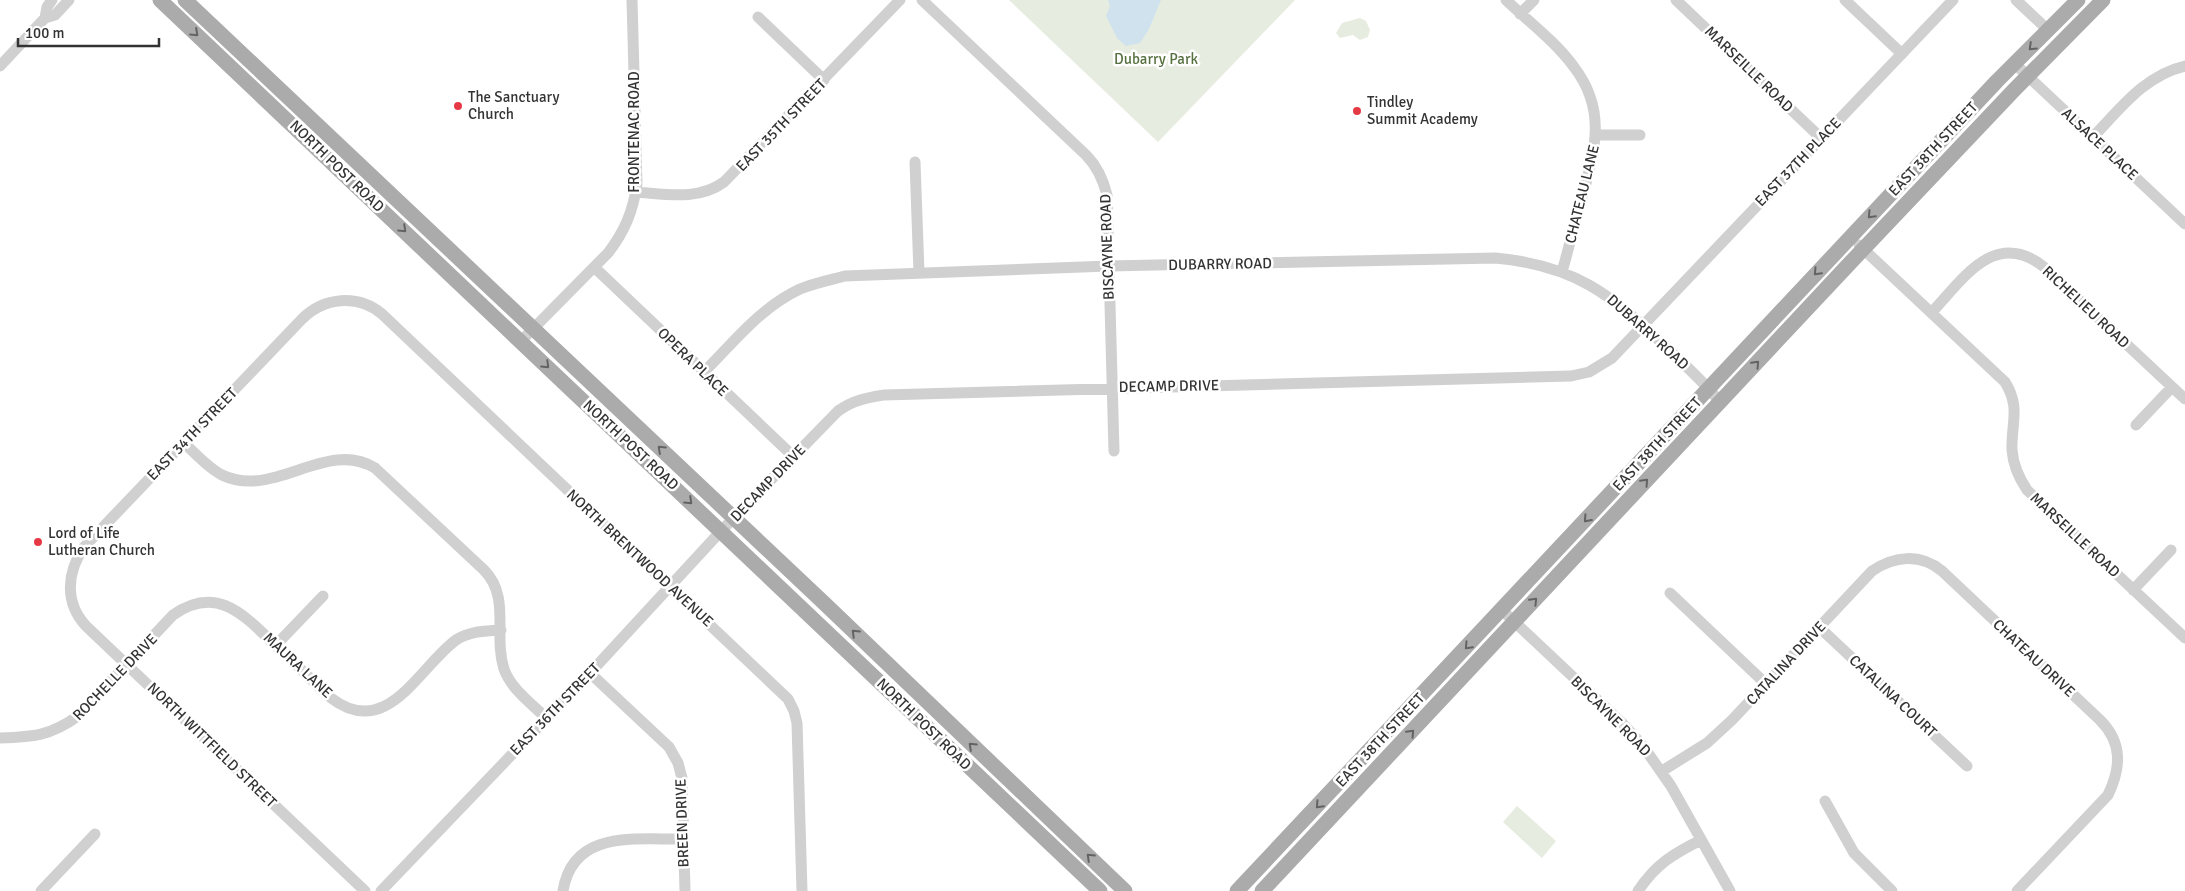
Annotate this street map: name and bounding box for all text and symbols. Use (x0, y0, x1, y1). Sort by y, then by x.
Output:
scale bar (18, 15, 159, 47)
street label: MARSEILLE ROAD (1701, 22, 1797, 116)
text: 100 m (25, 24, 65, 42)
one-way arrow (190, 27, 199, 36)
one-way arrow (2029, 41, 2038, 50)
park label: Dubarry Park (1114, 50, 1198, 68)
street label: FRONTENAC ROAD (625, 71, 643, 193)
street label: EAST 35TH STREET (732, 74, 830, 175)
place label: The Sanctuary Church (468, 88, 560, 123)
place label: Tindley Summit Academy (1367, 93, 1478, 128)
street label: EAST 38TH STREET (1885, 98, 1982, 200)
marker: The Sanctuary Church (452, 100, 464, 112)
street label: ALSACE PLACE (2058, 104, 2142, 184)
marker: Tindley Summit Academy (1351, 105, 1363, 117)
street label: EAST 37TH PLACE (1751, 114, 1845, 210)
street label: NORTH POST ROAD (286, 116, 388, 216)
street label: CHATEAU LANE (1561, 143, 1603, 245)
street label: BISCAYNE ROAD (1096, 194, 1118, 300)
one-way arrow (1868, 209, 1877, 218)
one-way arrow (397, 223, 406, 232)
street label: DUBARRY ROAD (1168, 254, 1272, 274)
street label: RICHELIEU ROAD (2039, 262, 2133, 352)
one-way arrow (1814, 267, 1823, 276)
street label: DUBARRY ROAD (1603, 291, 1693, 373)
street label: OPERA PLACE (654, 324, 732, 400)
one-way arrow (540, 359, 549, 368)
one-way arrow (1750, 360, 1759, 369)
street label: DECAMP DRIVE (1119, 376, 1219, 396)
street label: EAST 34TH STREET (143, 383, 241, 484)
street label: EAST 38TH STREET (1609, 393, 1706, 495)
street label: NORTH POST ROAD (580, 396, 682, 494)
street label: DECAMP DRIVE (727, 441, 809, 525)
one-way arrow (657, 446, 666, 455)
one-way arrow (1639, 479, 1648, 488)
street label: NORTH BRENTWOOD AVENUE (563, 485, 717, 631)
street label: MARSEILLE ROAD (2026, 489, 2124, 581)
one-way arrow (684, 495, 693, 504)
one-way arrow (1584, 514, 1593, 523)
place label: Lord of Life Lutheran Church (48, 524, 155, 559)
marker: Lord of Life Lutheran Church (32, 536, 44, 548)
one-way arrow (1528, 598, 1537, 607)
street label: CHATEAU DRIVE (1989, 615, 2079, 701)
street label: CATALINA DRIVE (1743, 617, 1829, 709)
street label: MAURA LANE (260, 628, 336, 702)
street label: ROCHELLE DRIVE (69, 630, 161, 724)
one-way arrow (852, 630, 861, 639)
one-way arrow (1465, 640, 1474, 649)
street label: CATALINA COURT (1846, 651, 1941, 741)
street label: EAST 36TH STREET (506, 658, 604, 759)
street label: BISCAYNE ROAD (1567, 672, 1655, 760)
street label: NORTH POST ROAD (873, 674, 975, 774)
street label: NORTH WITTFIELD STREET (144, 679, 281, 812)
street label: EAST 38TH STREET (1332, 689, 1429, 791)
one-way arrow (1406, 729, 1415, 738)
one-way arrow (969, 743, 978, 752)
street label: BREEN DRIVE (671, 778, 693, 868)
one-way arrow (1316, 799, 1325, 808)
one-way arrow (1087, 854, 1096, 863)

